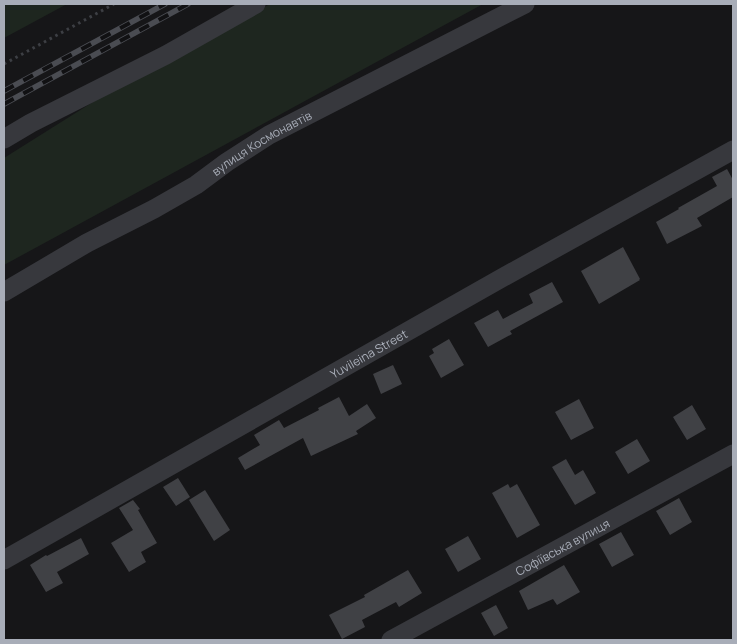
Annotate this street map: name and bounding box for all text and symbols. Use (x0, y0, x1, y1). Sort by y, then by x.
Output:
street label: вулиця Космонавтів (208, 106, 315, 179)
street label: Yuvileina Street (327, 325, 411, 382)
street label: Софіївська вулиця (512, 514, 612, 579)

